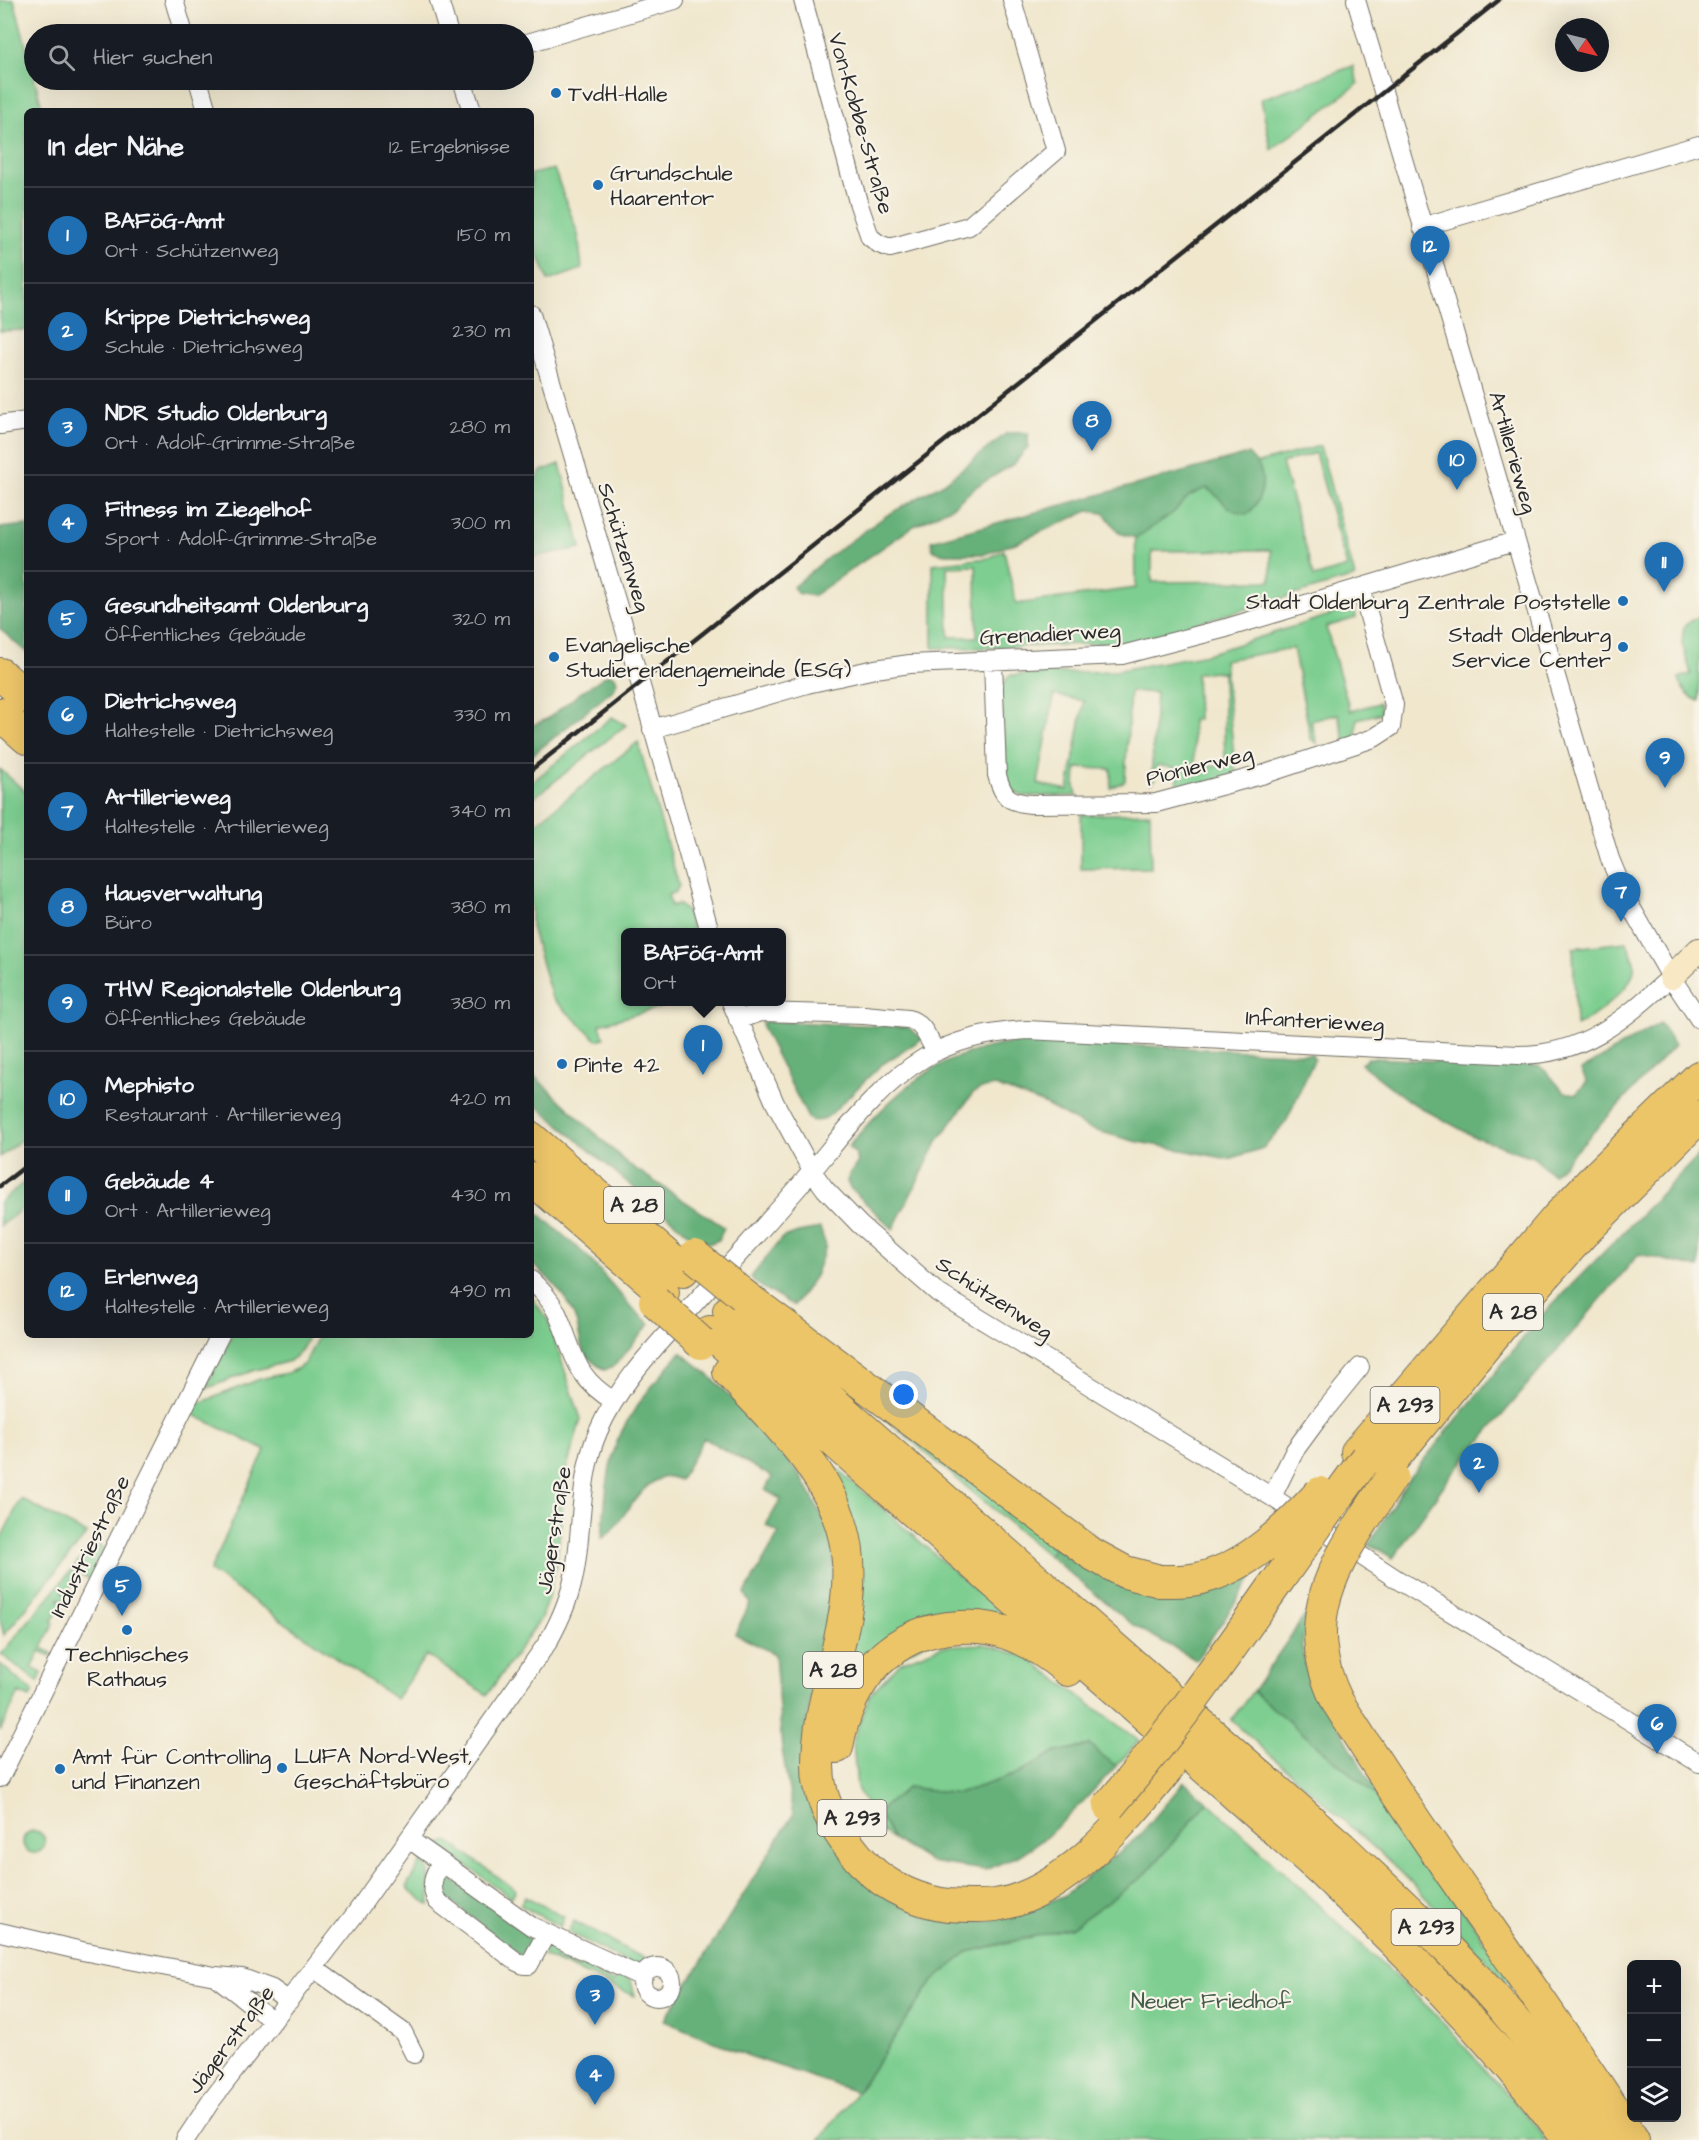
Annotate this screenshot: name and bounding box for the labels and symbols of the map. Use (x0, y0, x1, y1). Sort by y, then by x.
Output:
north arrow (1555, 18, 1609, 72)
street label: Von-Kobbe-Straße (820, 29, 901, 218)
place label: TvdH-Halle (568, 79, 668, 110)
marker: TvdH-Halle (549, 86, 563, 100)
place label: Grundschule Haarentor (610, 158, 733, 214)
marker: Grundschule Haarentor (591, 178, 605, 192)
pin: 12 (1410, 226, 1450, 276)
street label: Artillerieweg (1479, 388, 1545, 517)
pin: 8 (1072, 402, 1112, 451)
pin: 10 (1438, 440, 1476, 490)
street label: Schützenweg (588, 479, 658, 616)
pin: 11 (1644, 542, 1684, 592)
place label: Stadt Oldenburg Zentrale Poststelle (1246, 587, 1611, 619)
marker: Stadt Oldenburg Zentrale Poststelle (1616, 594, 1630, 608)
street label: Grenadierweg (979, 615, 1121, 655)
place label: Stadt Oldenburg Service Center (1448, 620, 1611, 676)
place label: Evangelische Studierendengemeinde (ESG) (566, 630, 851, 687)
marker: Stadt Oldenburg Service Center (1616, 640, 1630, 654)
marker: Evangelische Studierendengemeinde (ESG) (547, 650, 561, 664)
street label: Pionierweg (1143, 738, 1256, 796)
pin: 9 (1646, 738, 1684, 788)
pin: 7 (1602, 872, 1640, 922)
street label: Infanterieweg (1245, 1002, 1385, 1042)
pin: 1 (684, 1026, 722, 1075)
place label: Pinte 42 (574, 1050, 660, 1081)
marker: Pinte 42 (555, 1057, 569, 1071)
road number: A 28 (604, 1187, 664, 1223)
street label: Schützenweg (929, 1249, 1059, 1349)
road number: A 28 (1483, 1294, 1543, 1330)
your location (889, 1380, 918, 1409)
road number: A 293 (1370, 1387, 1440, 1423)
pin: 2 (1460, 1444, 1498, 1493)
street label: Jägerstraße (529, 1464, 581, 1597)
street label: Industriestraße (42, 1470, 138, 1623)
pin: 5 (102, 1566, 142, 1616)
marker: Technisches Rathaus (120, 1623, 134, 1637)
place label: Technisches Rathaus (65, 1639, 189, 1695)
road number: A 28 (803, 1652, 863, 1688)
pin: 6 (1638, 1704, 1676, 1754)
place label: LUFA Nord-West, Geschäftsbüro (294, 1741, 473, 1797)
place label: Amt für Controlling und Finanzen (72, 1742, 271, 1798)
marker: LUFA Nord-West, Geschäftsbüro (275, 1761, 289, 1775)
marker: Amt für Controlling und Finanzen (53, 1762, 67, 1776)
road number: A 293 (818, 1800, 886, 1836)
road number: A 293 (1392, 1909, 1460, 1945)
pin: 3 (576, 1976, 614, 2025)
street label: Jägerstraße (180, 1979, 283, 2101)
park label: Neuer Friedhof (1131, 1986, 1292, 2017)
pin: 4 (576, 2056, 614, 2105)

